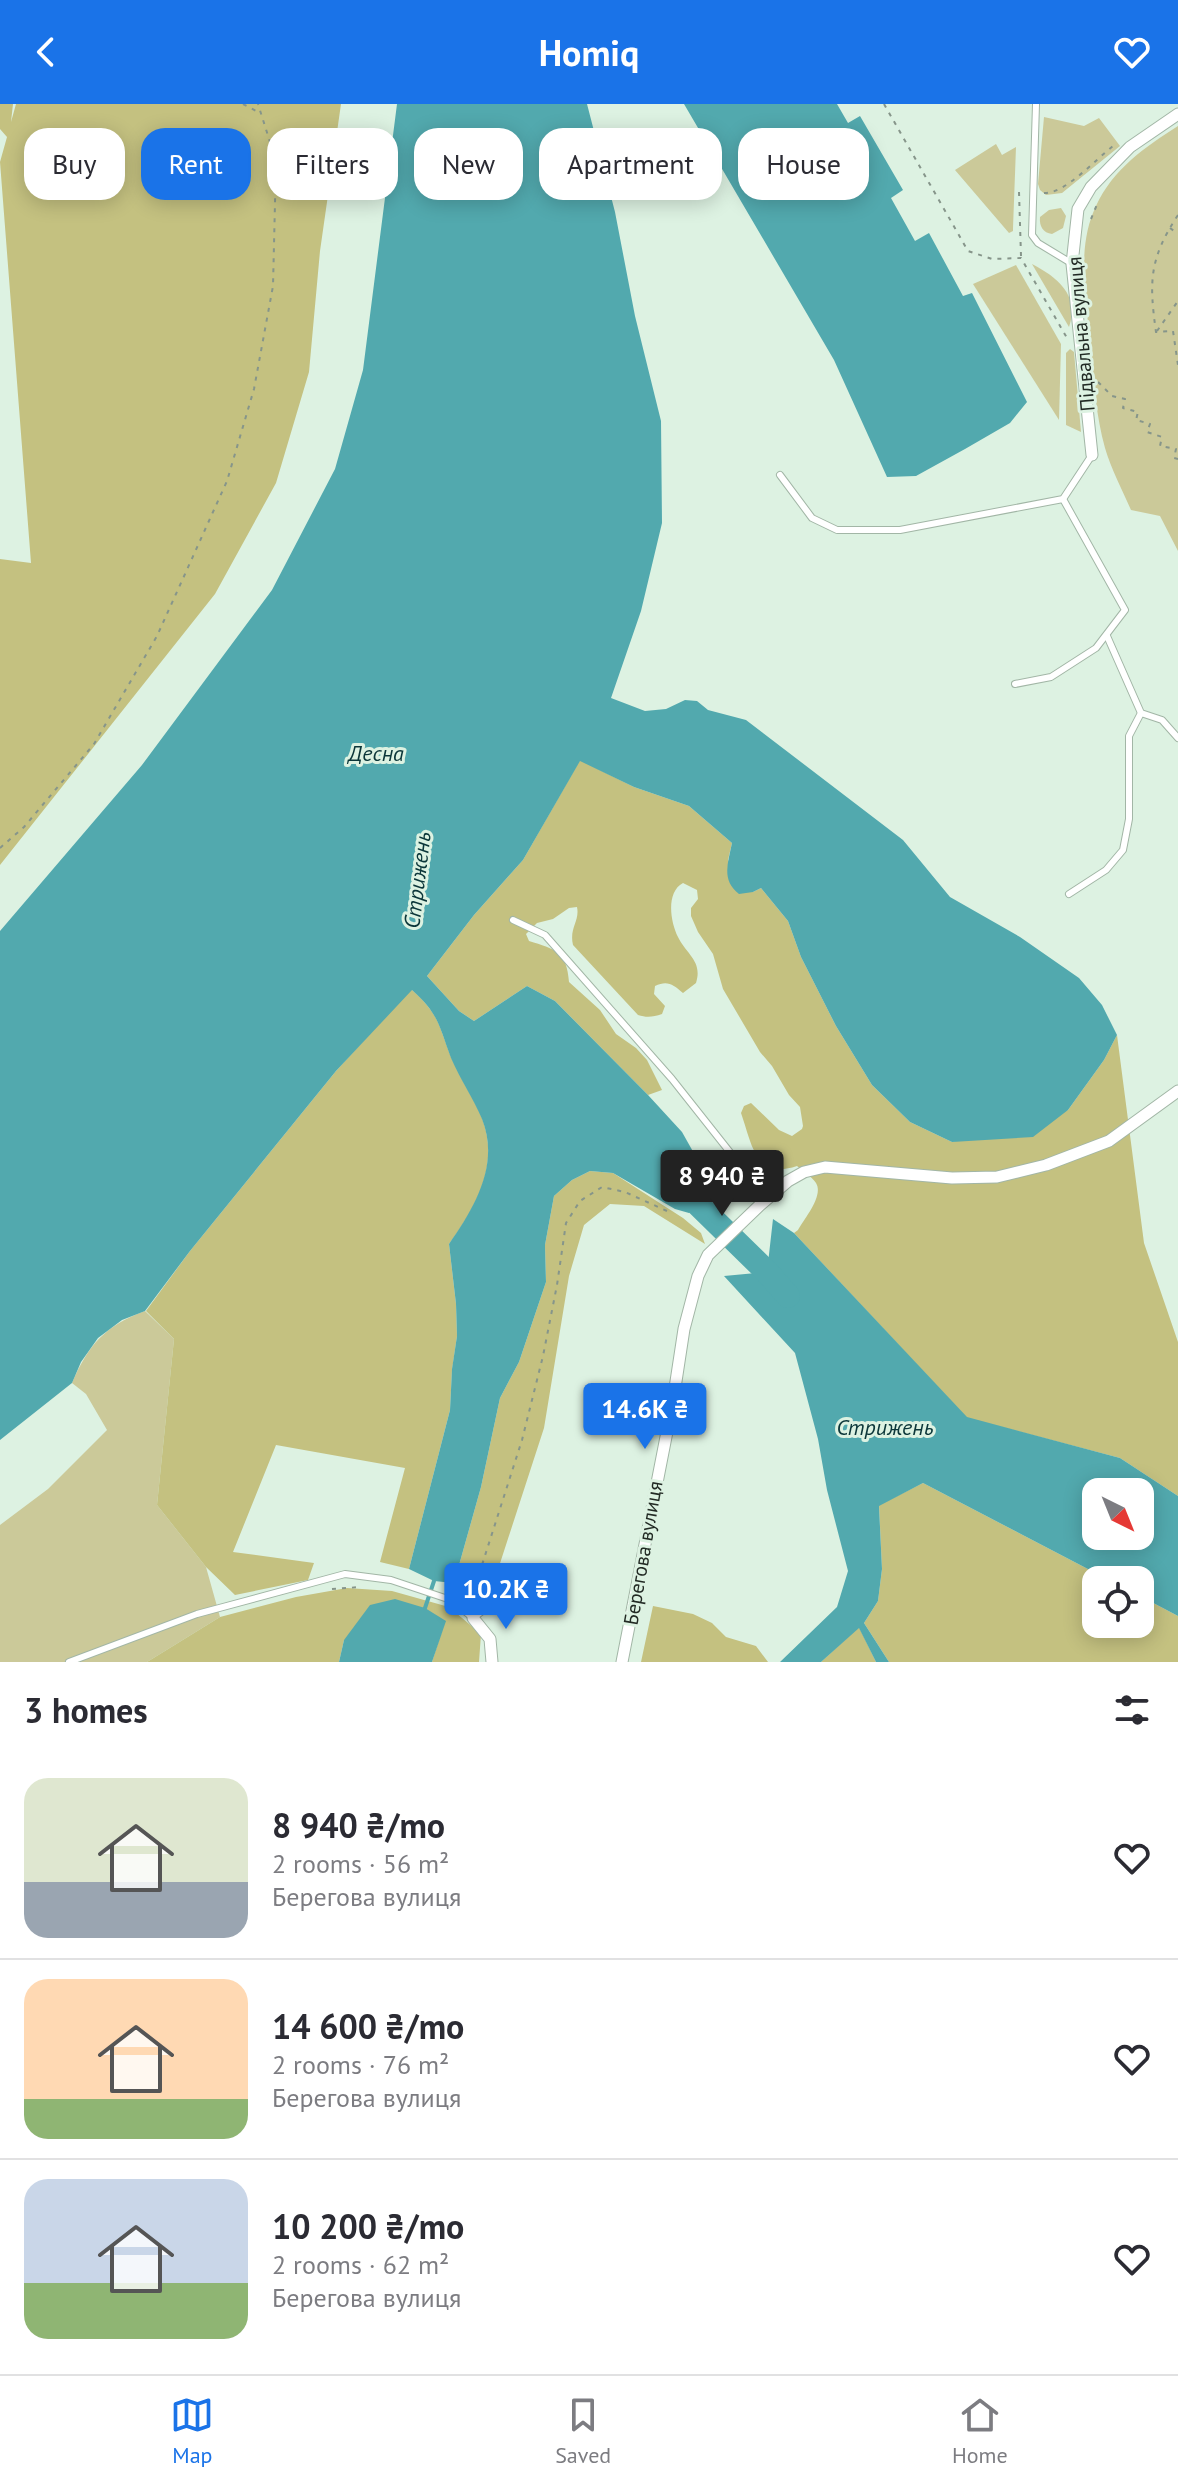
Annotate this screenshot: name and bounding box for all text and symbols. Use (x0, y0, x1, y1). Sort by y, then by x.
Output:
text: Homiq (539, 29, 639, 76)
icon: back (24, 30, 68, 74)
icon: heart (1110, 30, 1154, 74)
chip: Buy (24, 128, 125, 200)
chip: Rent (141, 128, 251, 200)
chip: Filters (267, 128, 398, 200)
chip: New (414, 128, 523, 200)
chip: Apartment (539, 128, 722, 200)
chip: House (738, 128, 869, 200)
street label: Підвальна вулиця (1061, 256, 1101, 412)
water label: Десна (346, 739, 404, 767)
water label: Стрижень (397, 830, 437, 930)
pin: 8 940 ₴ (648, 1150, 796, 1218)
text: 8 940 ₴ (679, 1159, 765, 1192)
pin: 14.6K ₴ (571, 1383, 719, 1451)
text: 14.6K ₴ (601, 1392, 689, 1425)
water label: Стрижень (836, 1413, 934, 1441)
north arrow (1082, 1478, 1154, 1550)
map controls (1082, 1478, 1154, 1638)
street label: Берегова вулиця (618, 1479, 668, 1627)
pin: 10.2K ₴ (432, 1563, 580, 1631)
button: locate (1082, 1566, 1154, 1638)
text: 10.2K ₴ (462, 1572, 550, 1605)
text: 3 homes (24, 1688, 148, 1732)
icon: filters (1110, 1688, 1154, 1732)
text: 8 940 ₴/mo (272, 1803, 445, 1847)
icon: home (88, 1810, 184, 1906)
icon: heart (1110, 1836, 1154, 1880)
text: 2 rooms · 56 m² (272, 1847, 449, 1880)
text: Берегова вулиця (272, 1880, 461, 1913)
text: 14 600 ₴/mo (272, 2004, 464, 2048)
icon: home (88, 2011, 184, 2107)
icon: heart (1110, 2037, 1154, 2081)
text: 2 rooms · 76 m² (272, 2048, 449, 2081)
text: Берегова вулиця (272, 2081, 461, 2114)
text: 10 200 ₴/mo (272, 2204, 464, 2248)
icon: home (88, 2211, 184, 2307)
icon: heart (1110, 2237, 1154, 2281)
text: 2 rooms · 62 m² (272, 2248, 449, 2281)
text: Берегова вулиця (272, 2281, 461, 2314)
tab: Map (170, 2393, 214, 2469)
tab: Saved (555, 2393, 611, 2469)
tab: Home (952, 2393, 1008, 2469)

